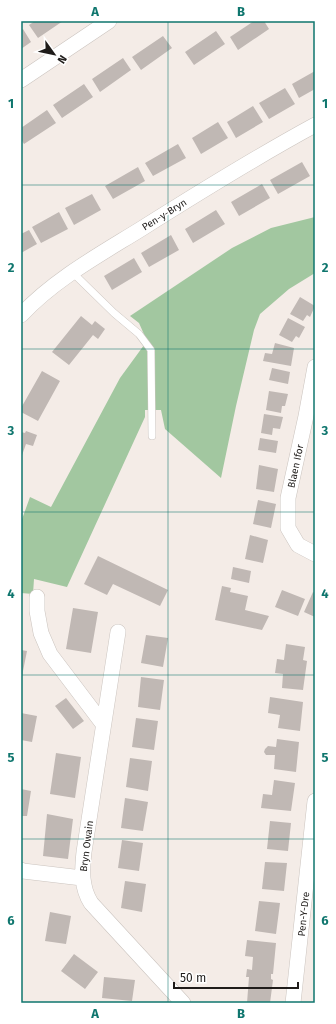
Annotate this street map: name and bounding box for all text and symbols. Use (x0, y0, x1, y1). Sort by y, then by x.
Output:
text: A (90, 4, 99, 19)
text: B (237, 4, 245, 19)
north arrow (34, 34, 74, 74)
text: N (55, 53, 69, 66)
text: 1 (8, 96, 14, 111)
text: 1 (322, 96, 328, 111)
street label: Pen-y-Bryn (140, 196, 189, 233)
text: 2 (8, 260, 15, 275)
text: 2 (322, 260, 329, 275)
text: 3 (7, 423, 15, 438)
text: 3 (321, 423, 329, 438)
street label: Blaen Ifor (286, 443, 306, 489)
text: 4 (7, 586, 15, 601)
text: 4 (321, 586, 329, 601)
text: 5 (8, 750, 15, 765)
text: 5 (322, 750, 329, 765)
street label: Bryn Owain (78, 820, 96, 872)
street label: Pen-Y-Dre (296, 891, 312, 937)
text: 6 (7, 913, 15, 928)
text: 6 (321, 913, 329, 928)
scale bar (174, 964, 298, 990)
text: 50 m (180, 971, 206, 985)
text: A (90, 1006, 99, 1021)
text: B (237, 1006, 245, 1021)

